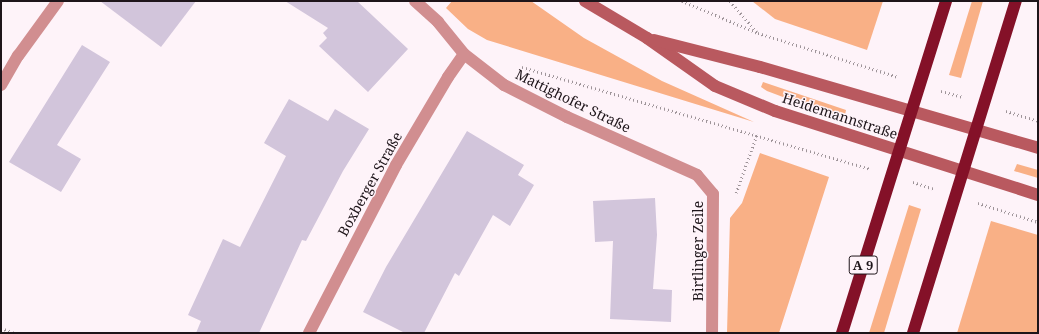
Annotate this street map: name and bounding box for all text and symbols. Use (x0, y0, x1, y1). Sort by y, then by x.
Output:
street label: Mattighofer Straße (513, 66, 633, 136)
street label: Heidemannstraße (780, 89, 900, 143)
street label: Boxberger Straße (334, 129, 406, 239)
street label: Birtlinger Zeile (690, 201, 706, 301)
road number: A 9 (848, 254, 878, 276)

